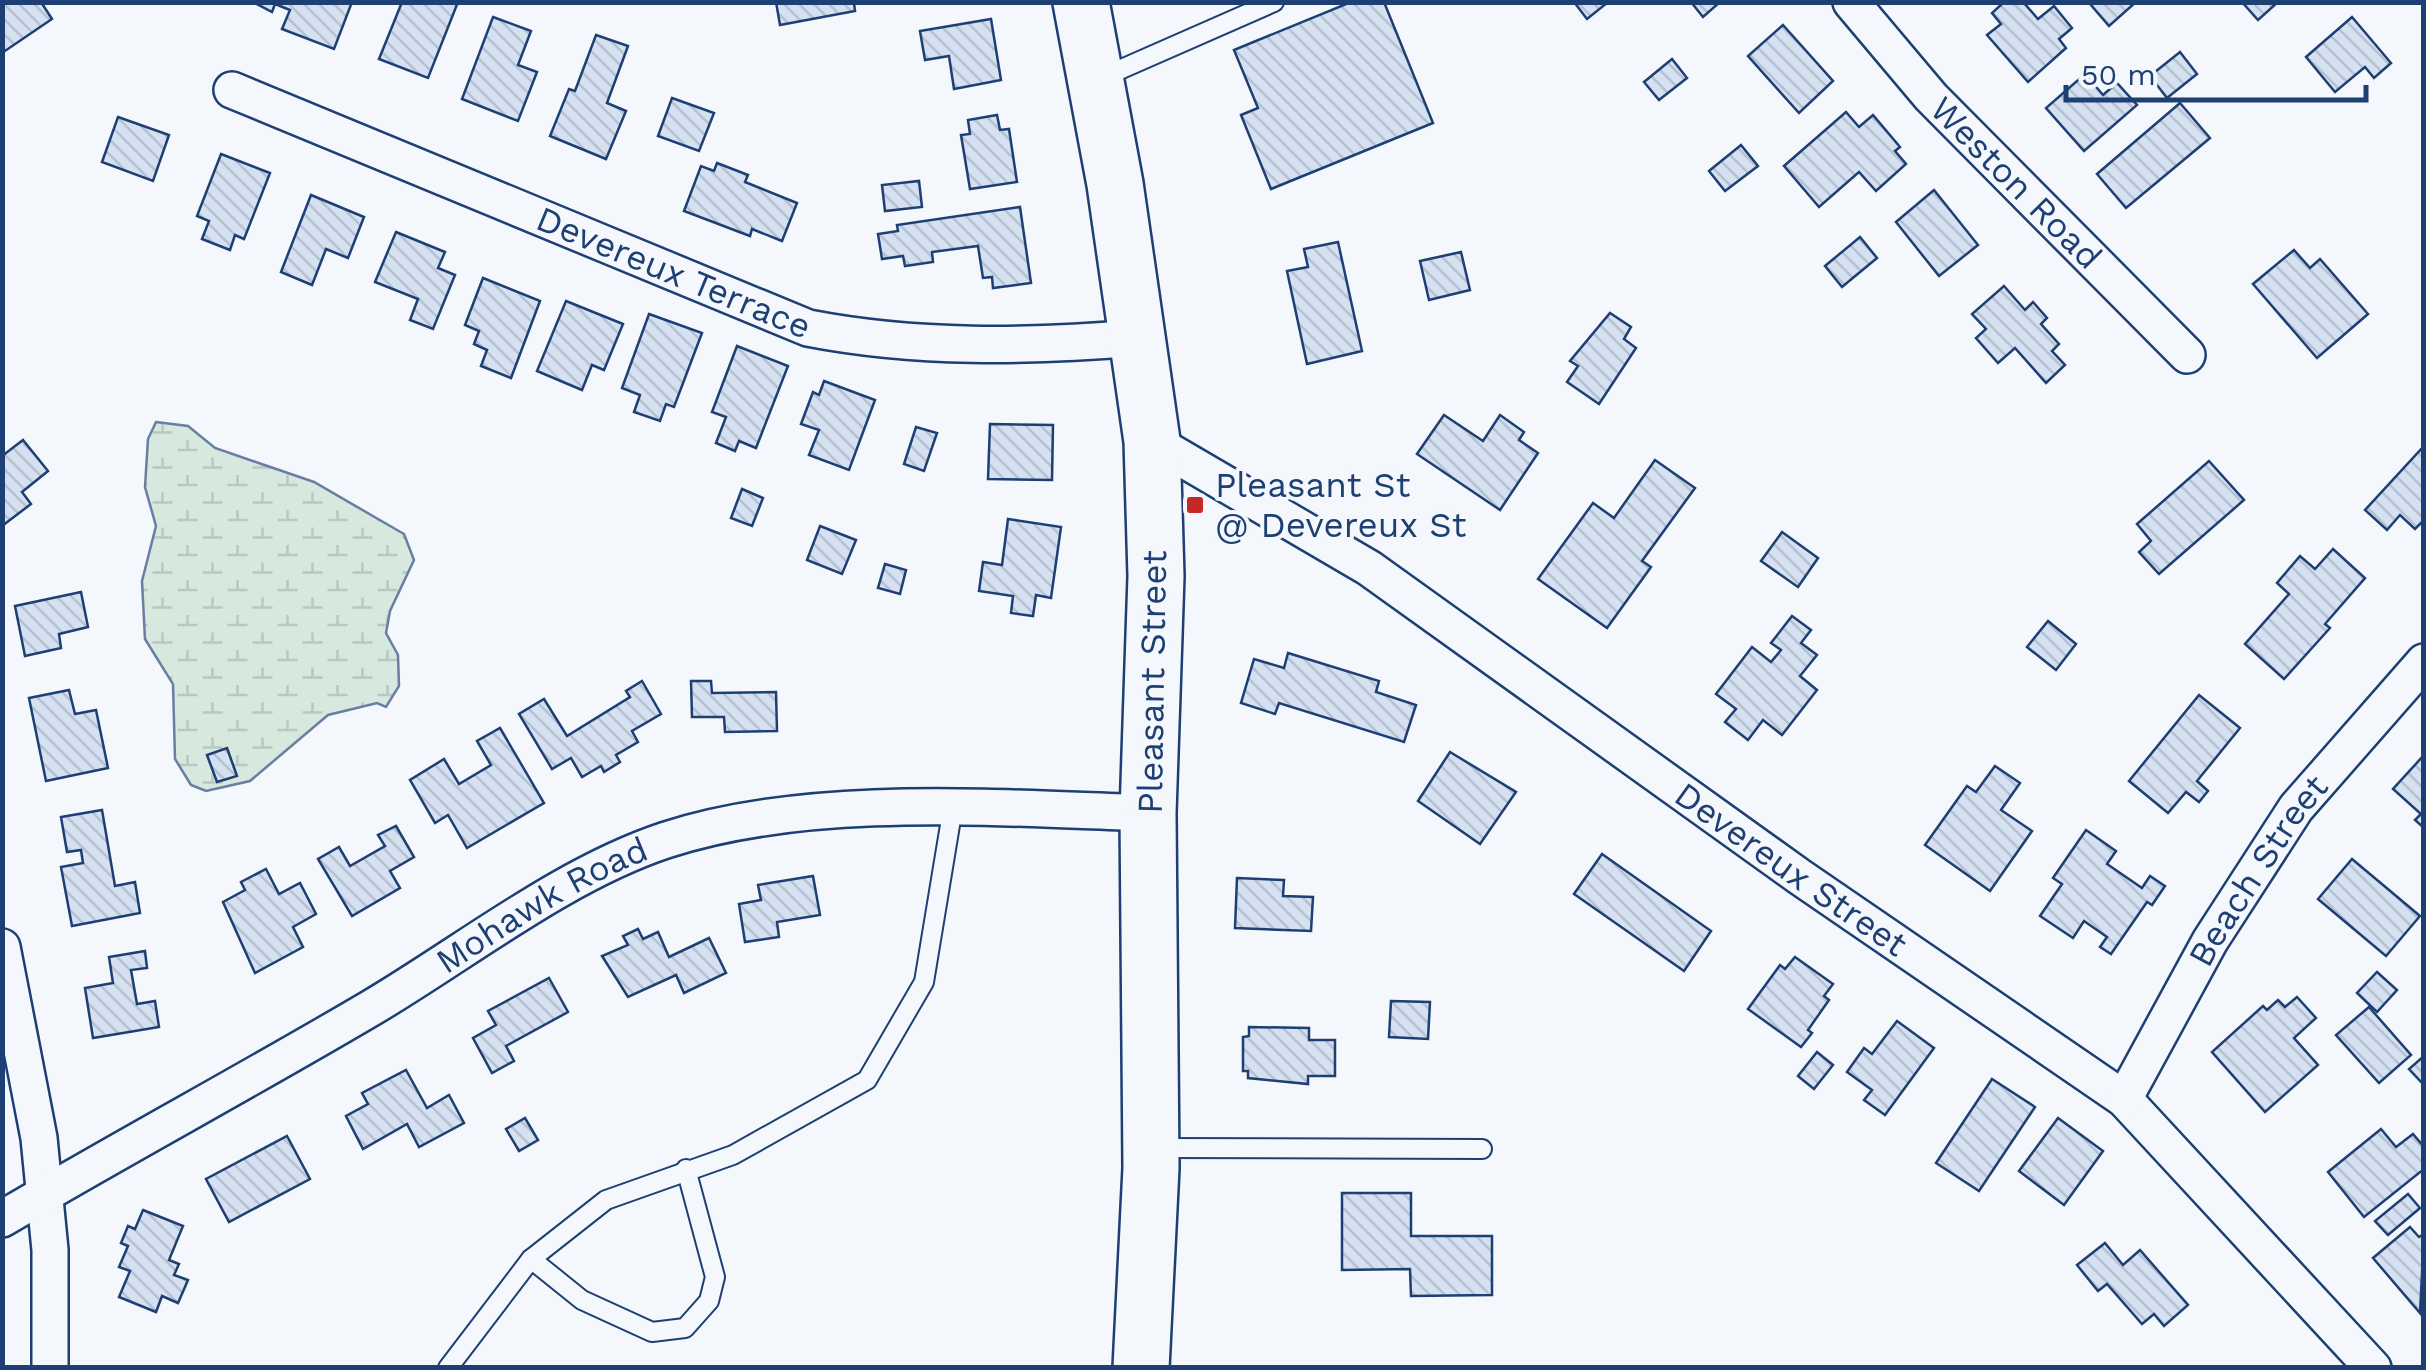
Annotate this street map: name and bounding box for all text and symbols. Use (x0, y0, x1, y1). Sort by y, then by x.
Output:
scale bar (2066, 40, 2366, 102)
text: 50 m (2081, 57, 2156, 92)
street label: Weston Road (1922, 88, 2111, 278)
street label: Devereux Terrace (530, 197, 817, 348)
place label: Pleasant St @ Devereux St (1215, 464, 1467, 546)
marker: Pleasant St @ Devereux St (1184, 494, 1206, 516)
street label: Pleasant Street (1129, 549, 1175, 814)
street label: Beach Street (2179, 766, 2337, 974)
street label: Devereux Street (1667, 773, 1916, 965)
street label: Mohawk Road (428, 828, 654, 982)

